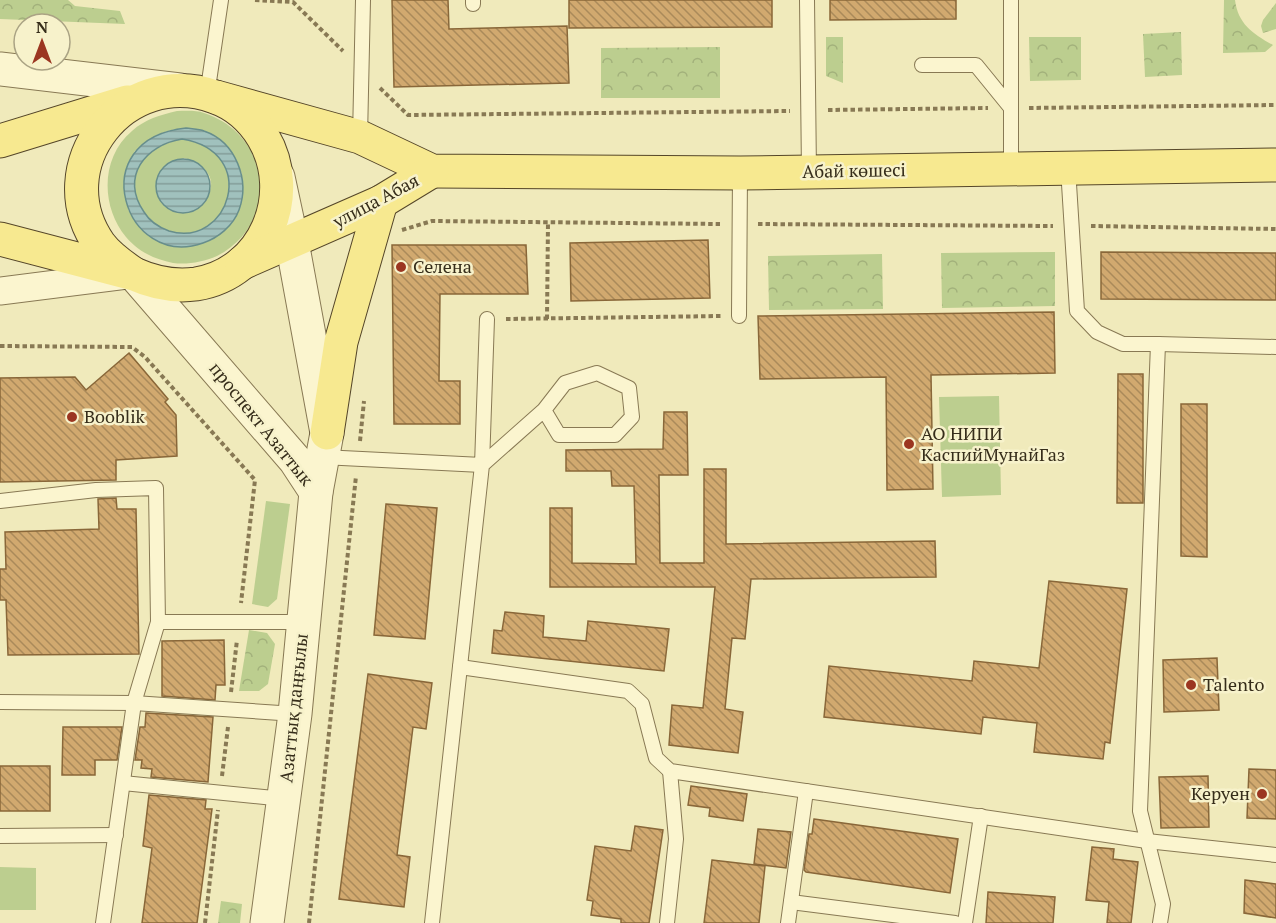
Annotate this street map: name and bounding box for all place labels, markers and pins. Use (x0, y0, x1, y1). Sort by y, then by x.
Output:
place label: Селена (413, 254, 472, 278)
marker: Селена (394, 260, 408, 274)
place label: Booblik (84, 404, 146, 428)
marker: Booblik (65, 410, 79, 424)
place label: АО НИПИ КаспийМунайГаз (921, 421, 1065, 466)
marker: АО НИПИ КаспийМунайГаз (902, 437, 916, 451)
place label: Talento (1203, 672, 1265, 696)
marker: Talento (1184, 678, 1198, 692)
place label: Керуен (1191, 781, 1250, 805)
marker: Керуен (1255, 787, 1269, 801)

